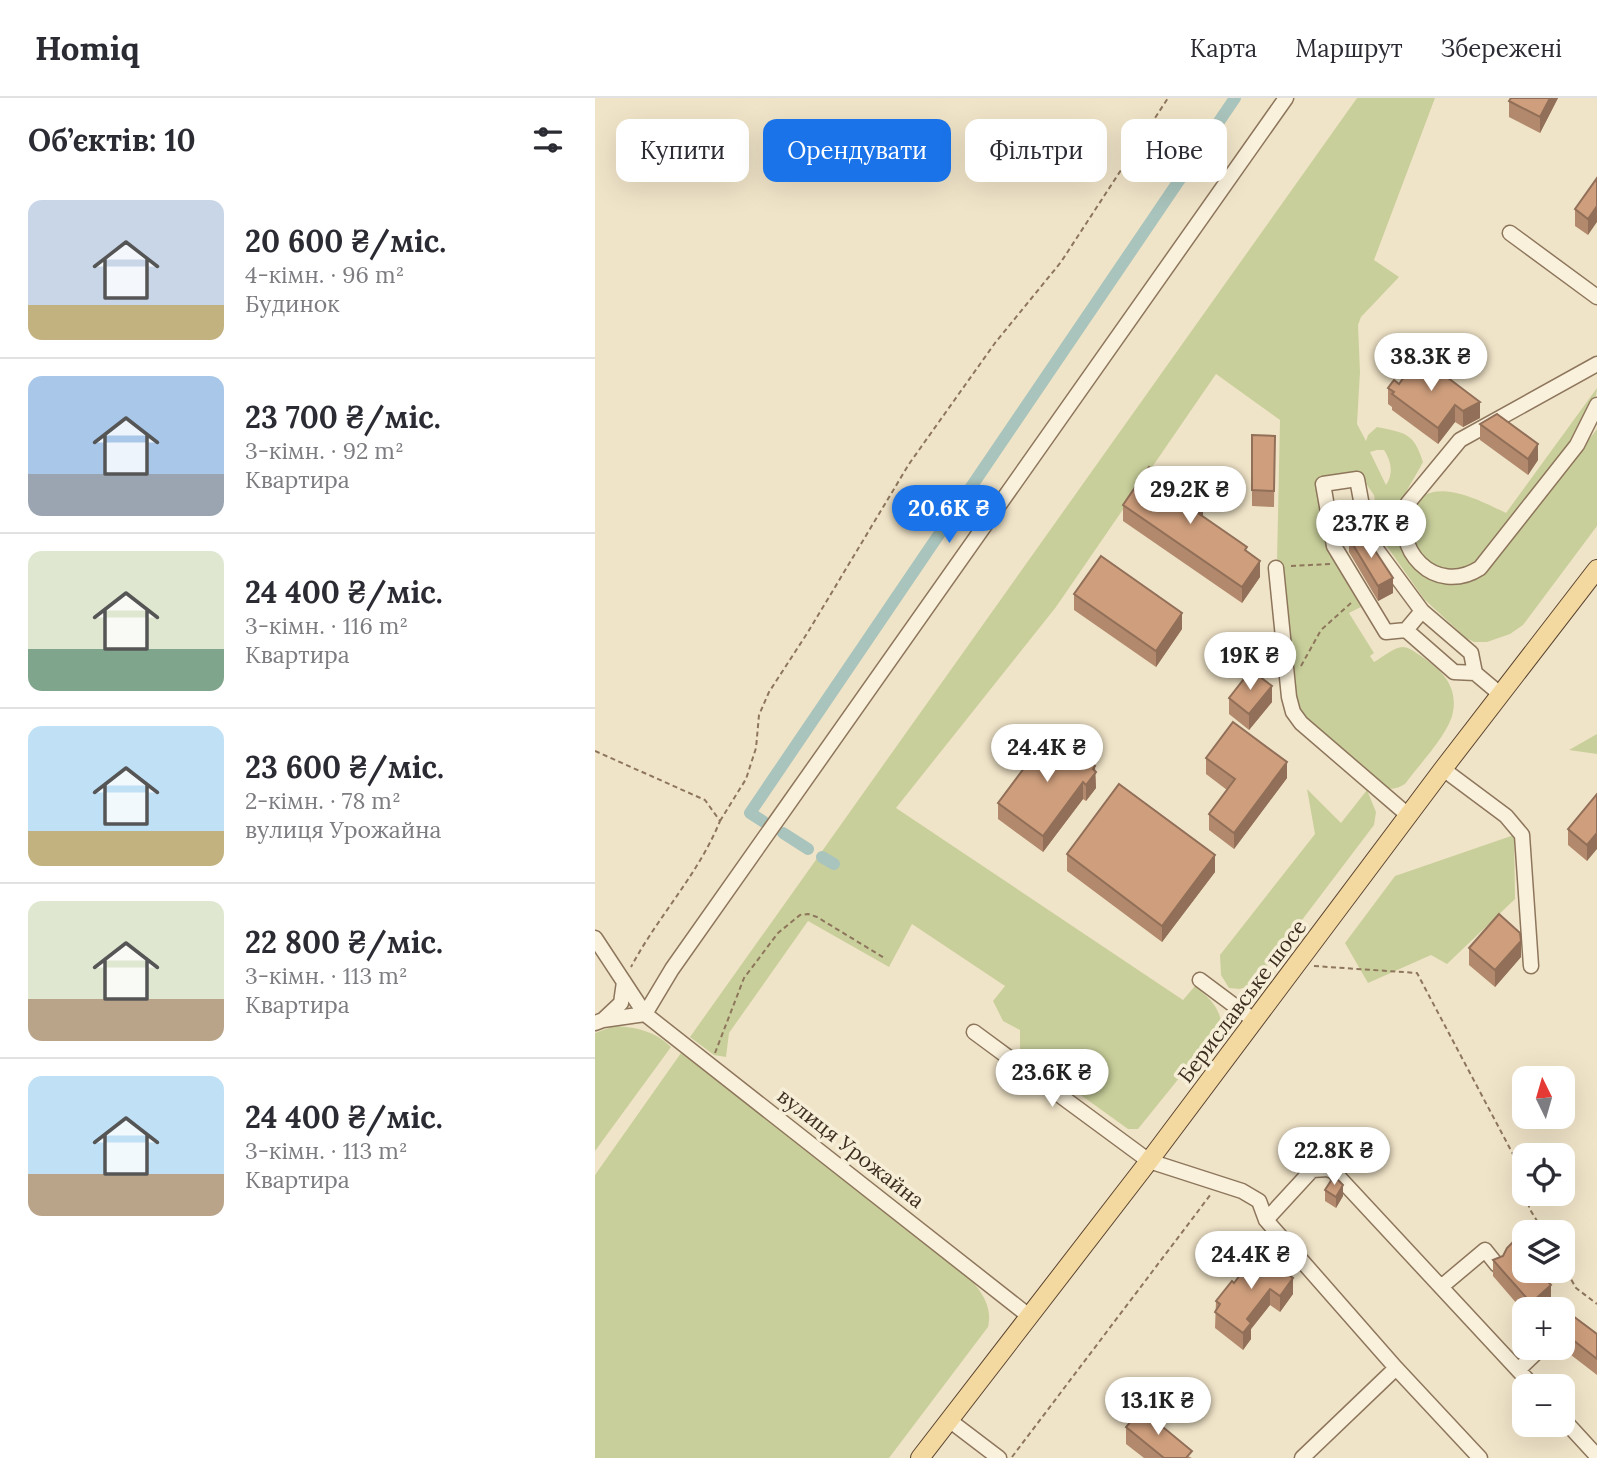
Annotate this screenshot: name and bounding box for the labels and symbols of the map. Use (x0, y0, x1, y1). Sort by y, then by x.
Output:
pin: 38.3K ₴ (1366, 334, 1496, 393)
pin: 29.2K ₴ (1125, 466, 1255, 526)
pin: 20.6K ₴ (884, 486, 1014, 545)
pin: 23.7K ₴ (1306, 500, 1436, 560)
pin: 19K ₴ (1201, 632, 1299, 692)
pin: 24.4K ₴ (982, 724, 1112, 784)
street label: Бериславське шосе (1172, 914, 1312, 1088)
pin: 23.6K ₴ (987, 1049, 1117, 1109)
north arrow (1512, 1066, 1575, 1129)
street label: вулиця Урожайна (772, 1082, 930, 1214)
pin: 22.8K ₴ (1269, 1128, 1399, 1187)
pin: 24.4K ₴ (1186, 1232, 1316, 1291)
pin: 13.1K ₴ (1093, 1378, 1223, 1437)

